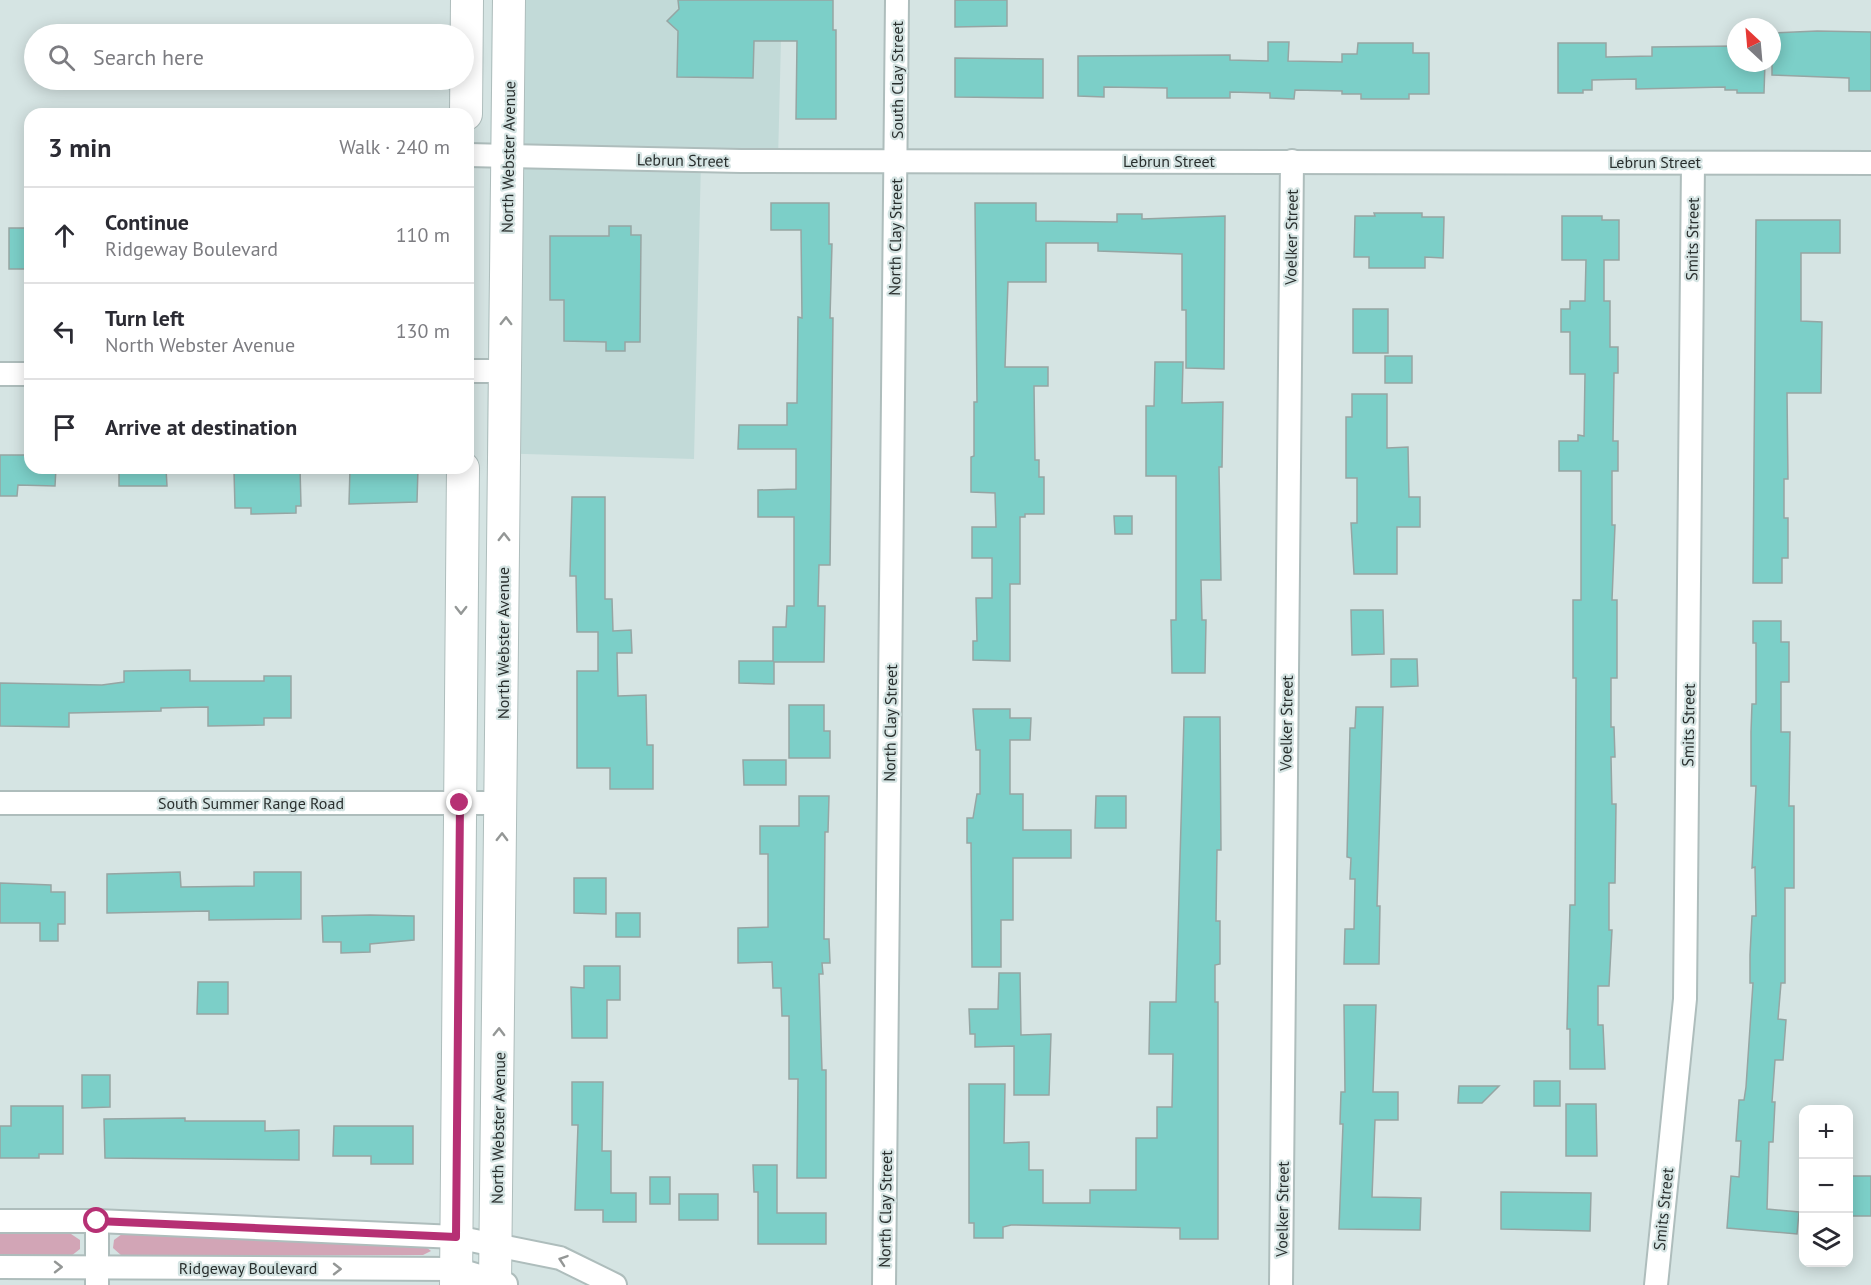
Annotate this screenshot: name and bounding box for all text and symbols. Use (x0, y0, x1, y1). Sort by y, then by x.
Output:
north arrow (1727, 18, 1781, 72)
street label: South Clay Street (887, 20, 907, 139)
search box (24, 24, 474, 90)
icon: search (45, 41, 78, 74)
text: Search here (93, 43, 204, 71)
street label: North Webster Avenue (497, 81, 519, 233)
text: 3 min (48, 131, 111, 164)
text: Walk · 240 m (339, 134, 450, 160)
street label: Lebrun Street (637, 149, 730, 171)
street label: Lebrun Street (1123, 151, 1216, 171)
street label: Lebrun Street (1609, 152, 1702, 172)
street label: North Clay Street (884, 178, 906, 296)
street label: Voelker Street (1280, 188, 1302, 286)
street label: Smits Street (1681, 197, 1703, 281)
text: Continue (105, 208, 189, 236)
icon: ahead (48, 219, 81, 252)
text: 110 m (396, 222, 450, 248)
text: Ridgeway Boulevard (105, 236, 278, 262)
text: Turn left (105, 304, 185, 332)
icon: left (48, 315, 81, 348)
one-way arrow (500, 316, 512, 325)
text: 130 m (396, 318, 450, 344)
text: North Webster Avenue (105, 332, 295, 358)
icon: arrive (48, 411, 81, 444)
text: Arrive at destination (105, 413, 297, 441)
one-way arrow (498, 532, 510, 541)
street label: North Webster Avenue (493, 567, 513, 719)
one-way arrow (455, 606, 468, 615)
street label: North Clay Street (879, 664, 901, 782)
street label: Voelker Street (1275, 674, 1297, 772)
street label: Smits Street (1677, 683, 1699, 767)
route end (446, 789, 472, 815)
street label: South Summer Range Road (158, 793, 344, 813)
one-way arrow (495, 832, 508, 841)
one-way arrow (493, 1027, 505, 1036)
street label: North Webster Avenue (487, 1052, 509, 1204)
map controls (1799, 1105, 1853, 1267)
button: + (1799, 1105, 1853, 1159)
street label: North Clay Street (874, 1150, 896, 1268)
button: − (1799, 1159, 1853, 1213)
street label: Voelker Street (1271, 1160, 1293, 1258)
street label: Smits Street (1649, 1166, 1677, 1251)
route start (83, 1207, 109, 1233)
button: layers (1799, 1213, 1853, 1267)
one-way arrow (558, 1255, 569, 1267)
street label: Ridgeway Boulevard (179, 1258, 317, 1278)
one-way arrow (54, 1261, 63, 1273)
one-way arrow (333, 1262, 342, 1275)

